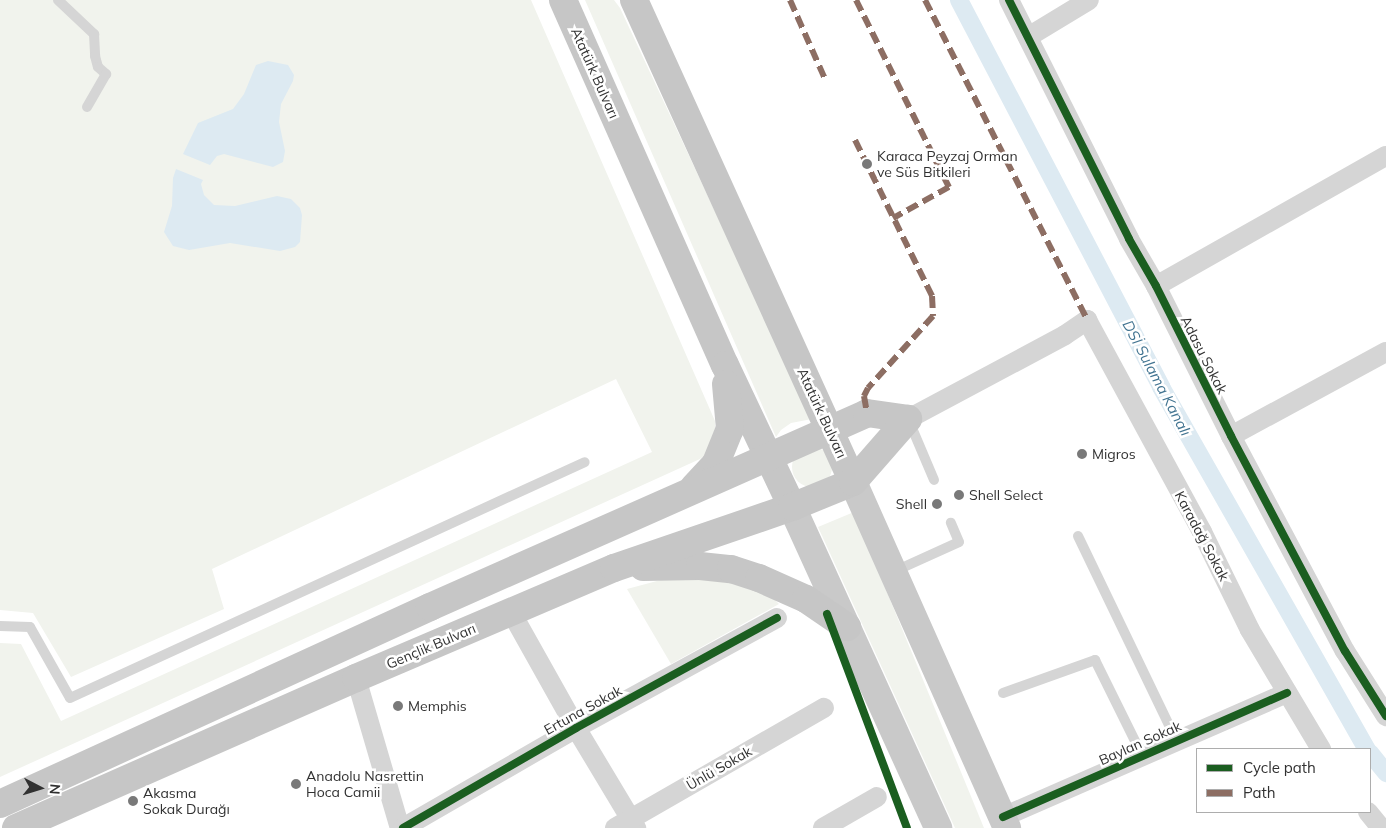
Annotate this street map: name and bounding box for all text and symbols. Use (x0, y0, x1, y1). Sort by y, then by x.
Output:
street label: Atatürk Bulvarı (568, 25, 622, 121)
place label: Karaca Peyzaj Orman ve Süs Bitkileri (877, 148, 1018, 180)
marker: Karaca Peyzaj Orman ve Süs Bitkileri (861, 158, 873, 170)
street label: Adasu Sokak (1177, 313, 1231, 397)
water label: DSİ Sulama Kanalı (1119, 317, 1195, 439)
street label: Atatürk Bulvarı (794, 365, 850, 461)
place label: Migros (1092, 446, 1136, 462)
marker: Migros (1076, 448, 1088, 460)
place label: Shell Select (969, 487, 1043, 503)
street label: Karadağ Sokak (1171, 488, 1233, 584)
marker: Shell Select (953, 489, 965, 501)
place label: Shell (896, 496, 927, 512)
marker: Shell (931, 498, 943, 510)
street label: Gençlik Bulvarı (384, 620, 478, 672)
street label: Ertuna Sokak (541, 682, 625, 738)
place label: Memphis (408, 698, 467, 714)
marker: Memphis (392, 700, 404, 712)
street label: Baylan Sokak (1096, 717, 1184, 769)
street label: Ünlü Sokak (683, 742, 755, 794)
legend (1196, 748, 1371, 813)
text: Cycle path (1243, 758, 1316, 777)
north arrow (15, 763, 65, 813)
place label: Anadolu Nasrettin Hoca Camii (306, 768, 424, 800)
marker: Anadolu Nasrettin Hoca Camii (290, 778, 302, 790)
text: N (46, 783, 64, 795)
text: Path (1243, 783, 1275, 802)
place label: Akasma Sokak Durağı (143, 785, 230, 818)
marker: Akasma Sokak Durağı (127, 795, 139, 807)

